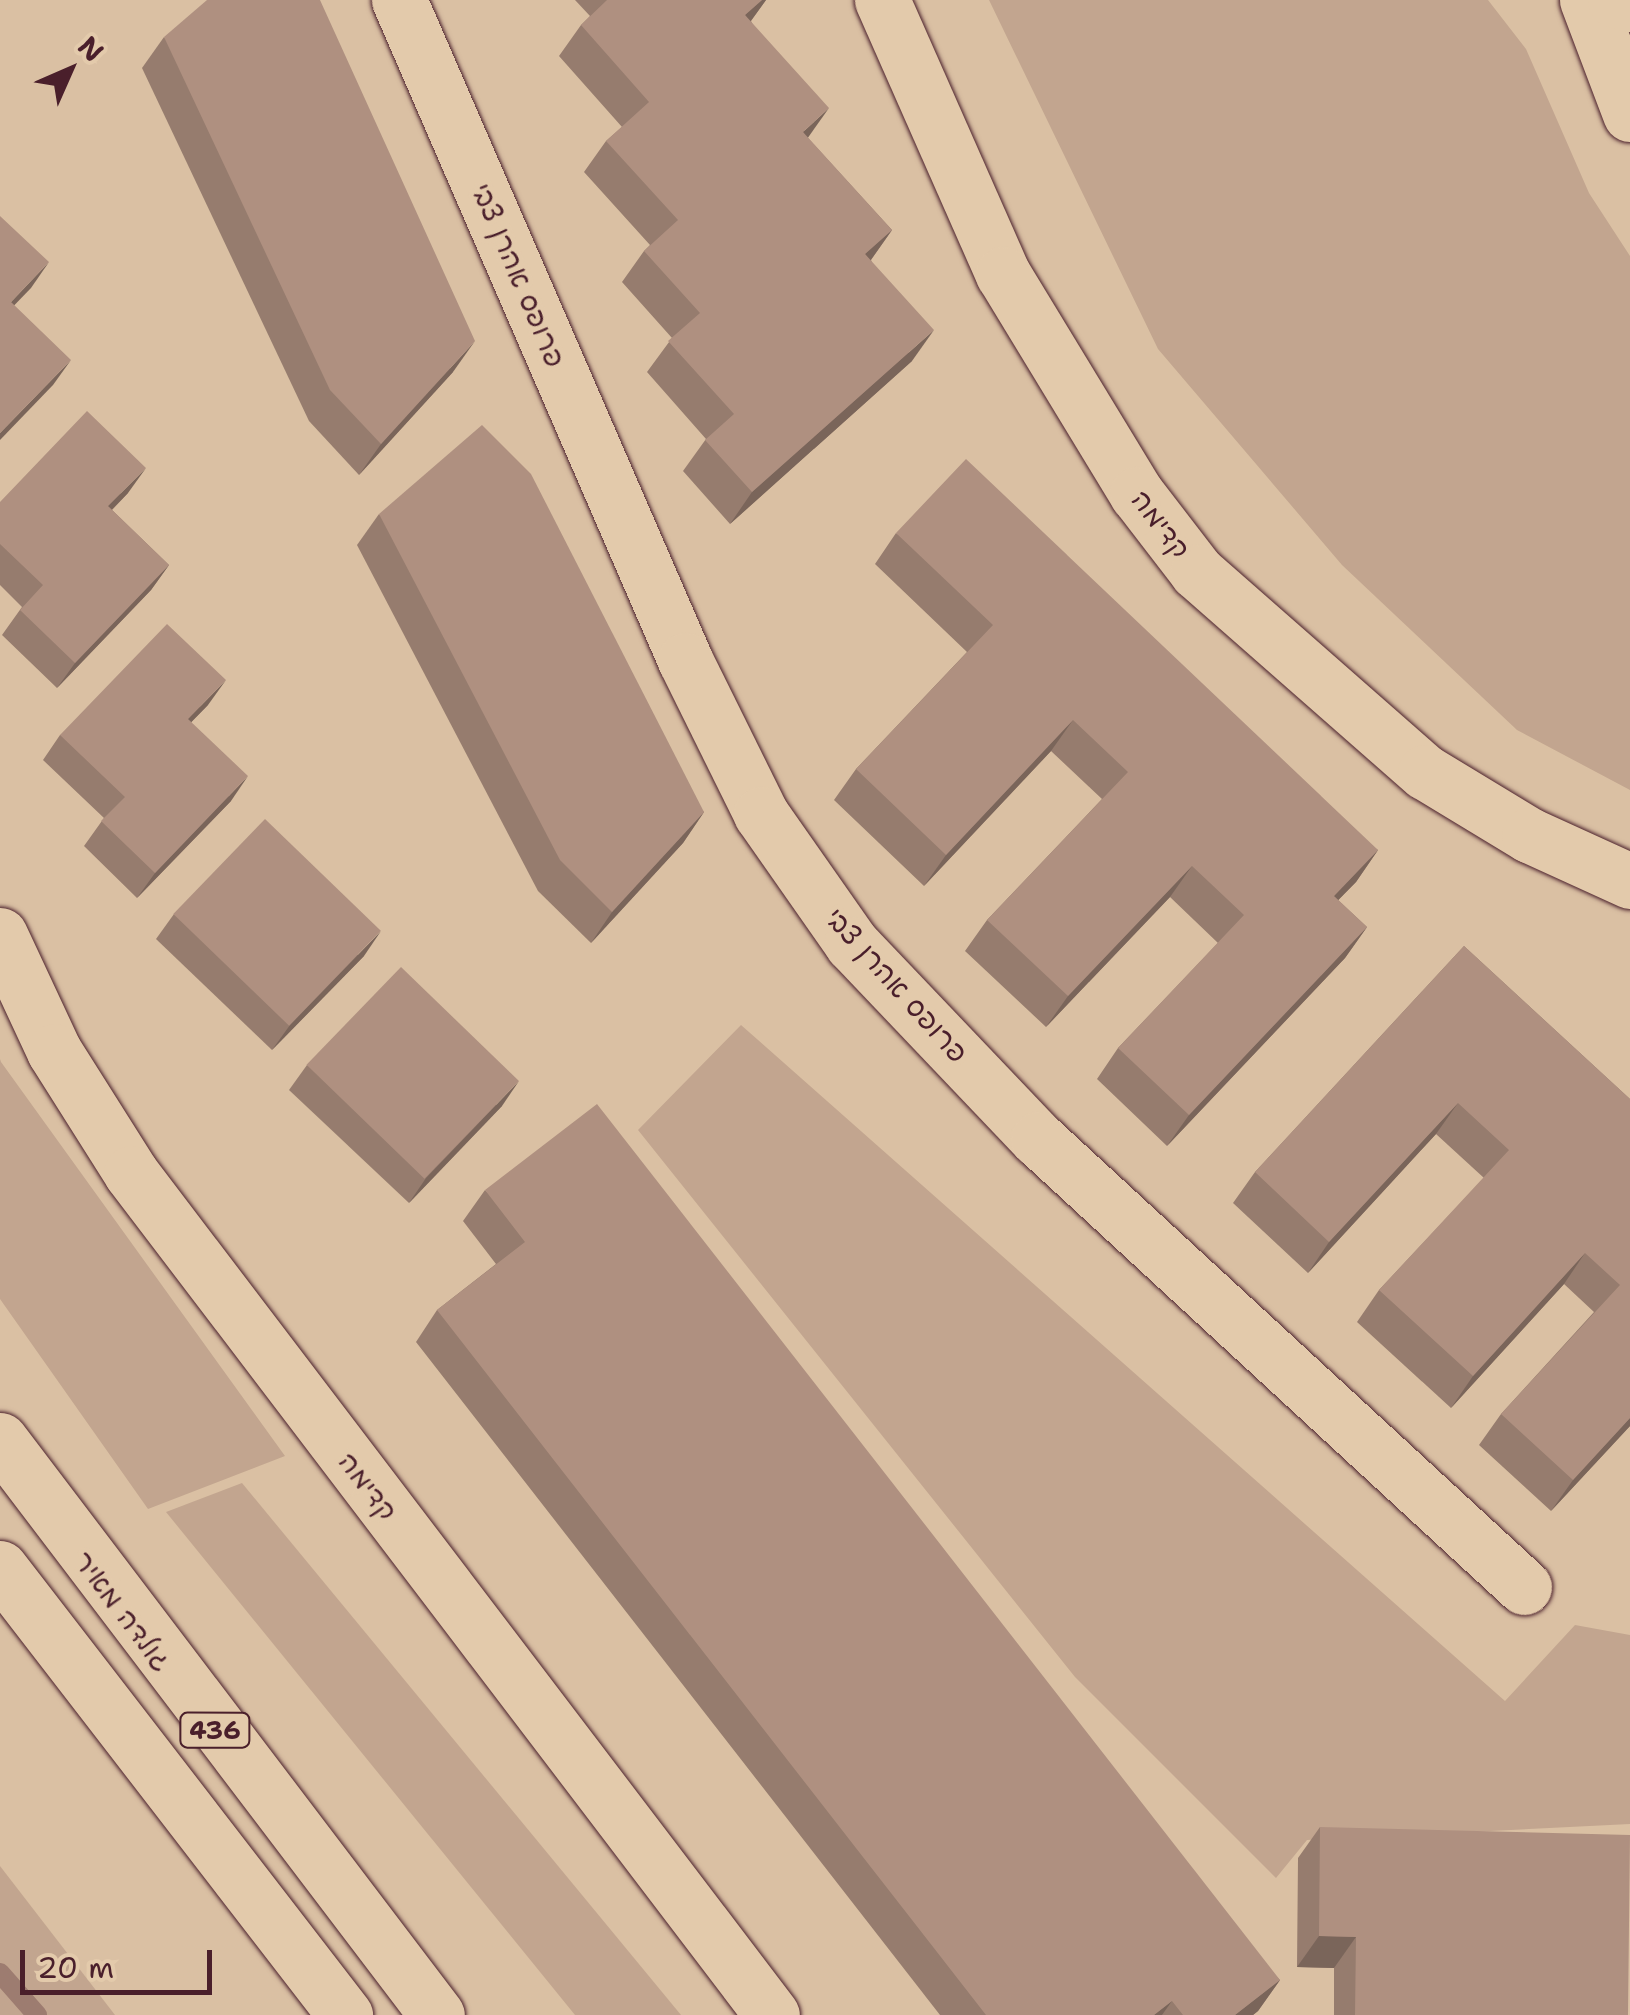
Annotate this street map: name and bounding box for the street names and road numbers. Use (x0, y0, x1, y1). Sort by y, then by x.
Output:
street label: פרופס אהרן צבי (465, 178, 573, 372)
street label: קדימה (1124, 483, 1198, 565)
street label: פרופס אהרן צבי (819, 901, 975, 1069)
street label: קדימה (331, 1445, 405, 1527)
street label: גולדה מאיר (67, 1544, 179, 1678)
road number: 436 (178, 1710, 252, 1750)

